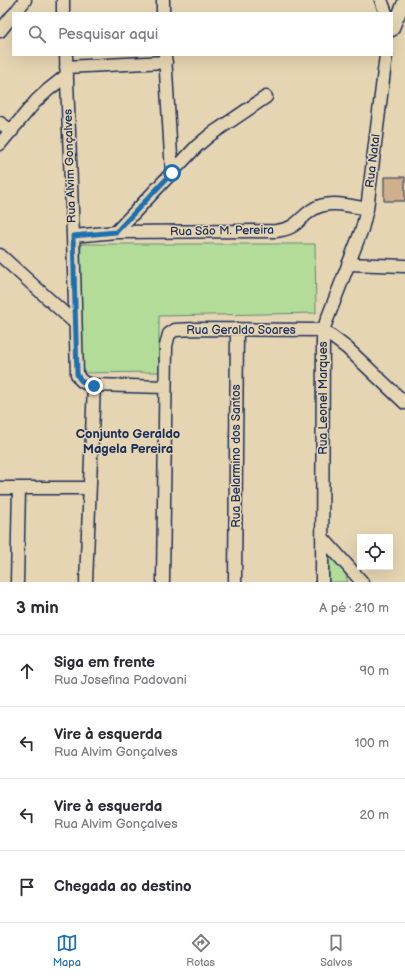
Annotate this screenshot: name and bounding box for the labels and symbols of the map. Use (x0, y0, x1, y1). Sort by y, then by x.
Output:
street label: Rua Alvim Gonçalves (61, 109, 79, 223)
street label: Rua Natal (362, 133, 384, 189)
route start (163, 164, 181, 182)
street label: Rua São M. Pereira (170, 223, 274, 239)
street label: Rua Geraldo Soares (186, 323, 296, 338)
street label: Rua Leonel Marques (316, 341, 331, 455)
route end (85, 377, 103, 395)
street label: Rua Belarmino dos Santos (229, 384, 244, 528)
district label: Conjunto Geraldo Magela Pereira (76, 426, 180, 457)

